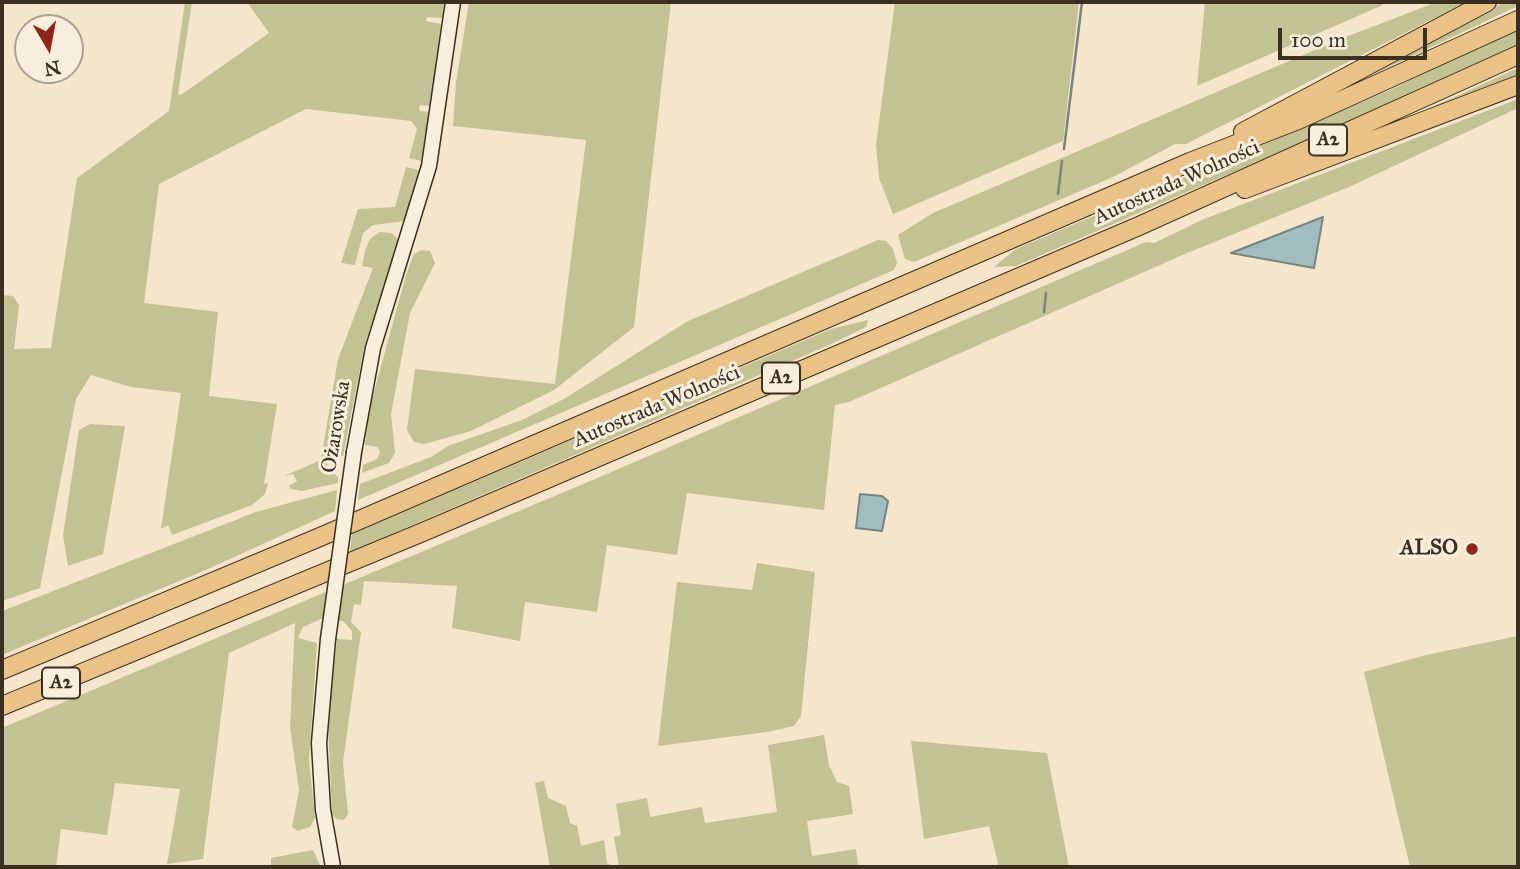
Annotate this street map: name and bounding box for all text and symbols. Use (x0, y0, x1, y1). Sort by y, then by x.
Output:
north arrow (14, 14, 84, 84)
scale bar (1282, 14, 1431, 58)
text: 100 m (1291, 27, 1346, 53)
text: N (42, 55, 62, 81)
road number: A2 (1309, 124, 1347, 156)
street label: Autostrada Wolności (1090, 135, 1264, 231)
street label: Autostrada Wolności (570, 360, 744, 454)
road number: A2 (762, 362, 800, 394)
street label: Ożarowska (317, 379, 357, 475)
place label: ALSO (1400, 536, 1458, 562)
marker: ALSO (1464, 541, 1480, 557)
road number: A2 (42, 668, 80, 698)

